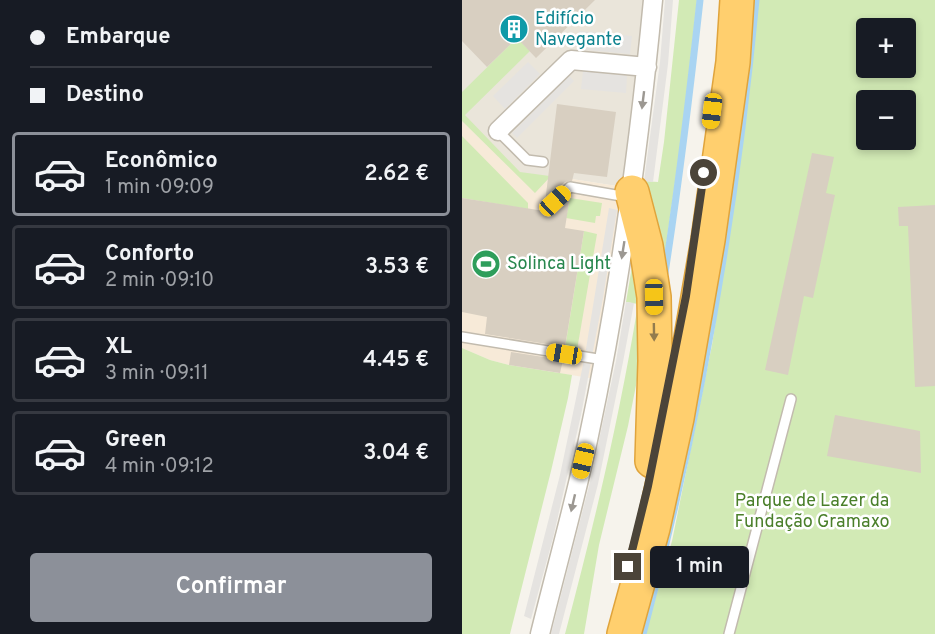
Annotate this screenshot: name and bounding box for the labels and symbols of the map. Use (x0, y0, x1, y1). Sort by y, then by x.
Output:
place label: Edifício Navegante (535, 8, 622, 52)
building icon: Edifício Navegante (498, 13, 530, 45)
one-way arrow (638, 91, 648, 110)
car (701, 92, 723, 130)
route start (690, 159, 717, 186)
car (536, 182, 574, 220)
one-way arrow (618, 241, 627, 260)
sports icon: Solinca Light (470, 248, 502, 280)
place label: Solinca Light (507, 253, 611, 276)
car (645, 279, 663, 315)
one-way arrow (650, 323, 659, 342)
car (545, 342, 583, 366)
car (570, 441, 596, 481)
park label: Parque de Lazer da Fundação Gramaxo (734, 490, 890, 534)
one-way arrow (568, 494, 578, 512)
callout: 1 min (649, 546, 748, 588)
route end (614, 553, 641, 580)

